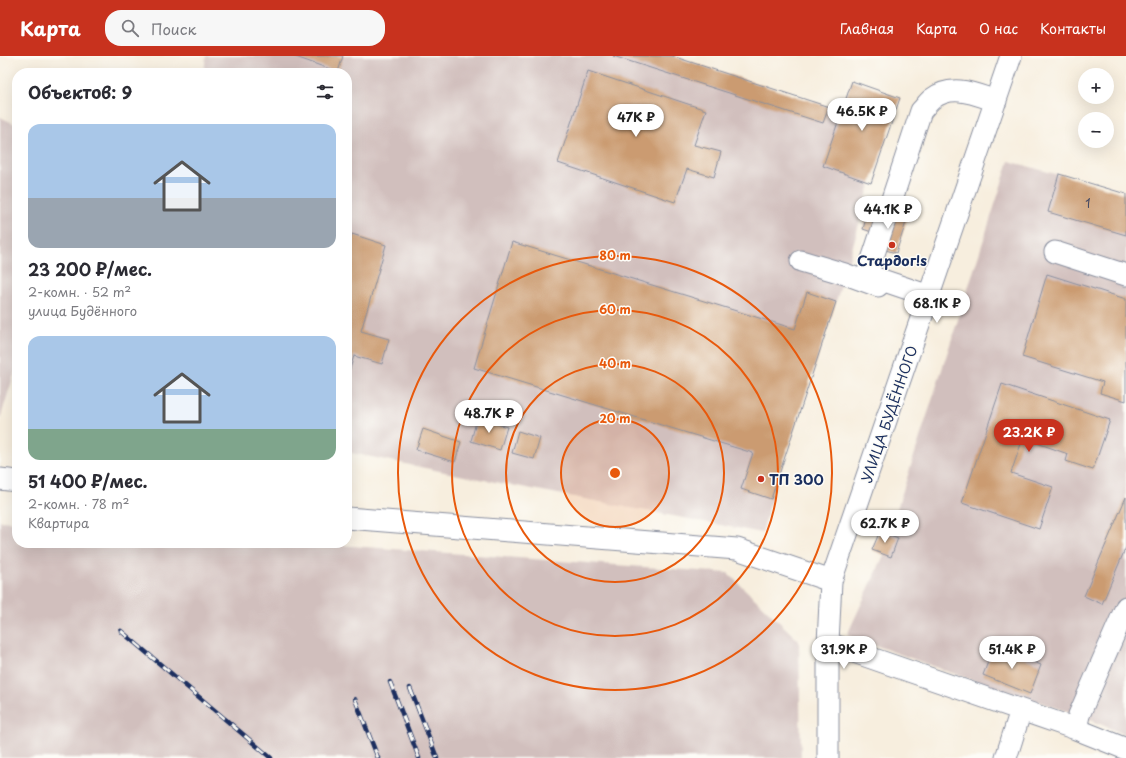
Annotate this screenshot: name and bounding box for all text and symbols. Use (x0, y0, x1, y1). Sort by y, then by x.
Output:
search box (105, 10, 385, 46)
text: Карта (20, 14, 81, 42)
icon: search (119, 17, 141, 39)
text: Поиск (151, 17, 196, 40)
text: Главная (840, 18, 894, 39)
text: Карта (916, 18, 957, 39)
text: О нас (979, 18, 1018, 39)
text: Контакты (1040, 18, 1106, 39)
map controls (1078, 68, 1114, 148)
button: + (1078, 68, 1114, 104)
text: Объектов: 9 (28, 79, 132, 105)
icon: filters (314, 81, 336, 103)
pin: 46.5K ₽ (825, 98, 899, 132)
text: 46.5K ₽ (836, 101, 888, 120)
pin: 47K ₽ (608, 104, 664, 138)
text: 47K ₽ (617, 107, 655, 126)
button: − (1078, 112, 1114, 148)
icon: home (146, 150, 218, 222)
house number: 1 (1085, 194, 1091, 212)
pin: 44.1K ₽ (851, 196, 925, 230)
text: 44.1K ₽ (864, 199, 912, 218)
marker: Стардог!s (887, 240, 897, 250)
text: 80 m (599, 246, 631, 264)
place label: Стардог!s (857, 250, 927, 271)
text: 23 200 ₽/мес. (28, 256, 152, 282)
text: 2-комн. · 52 m² (28, 282, 131, 301)
pin: 68.1K ₽ (900, 290, 974, 324)
text: 68.1K ₽ (913, 293, 961, 312)
text: 60 m (599, 300, 631, 318)
text: улица Будённого (28, 301, 137, 320)
street label: УЛИЦА БУДЁННОГО (856, 343, 922, 485)
text: 40 m (599, 354, 631, 372)
icon: home (146, 362, 218, 434)
pin: 48.7K ₽ (452, 400, 526, 434)
text: 48.7K ₽ (464, 403, 514, 422)
text: 20 m (599, 409, 631, 427)
pin: 23.2K ₽ (992, 419, 1066, 453)
text: 23.2K ₽ (1003, 422, 1055, 441)
centre of rings (608, 466, 622, 480)
text: 51 400 ₽/мес. (28, 468, 147, 494)
place label: ТП 300 (769, 469, 824, 490)
marker: ТП 300 (756, 474, 766, 484)
text: 2-комн. · 78 m² (28, 494, 130, 513)
pin: 62.7K ₽ (848, 510, 922, 544)
text: Квартира (28, 513, 89, 532)
text: 62.7K ₽ (860, 513, 910, 532)
pin: 31.9K ₽ (807, 636, 881, 670)
pin: 51.4K ₽ (975, 636, 1049, 670)
text: 31.9K ₽ (821, 639, 867, 658)
text: 51.4K ₽ (988, 639, 1036, 658)

